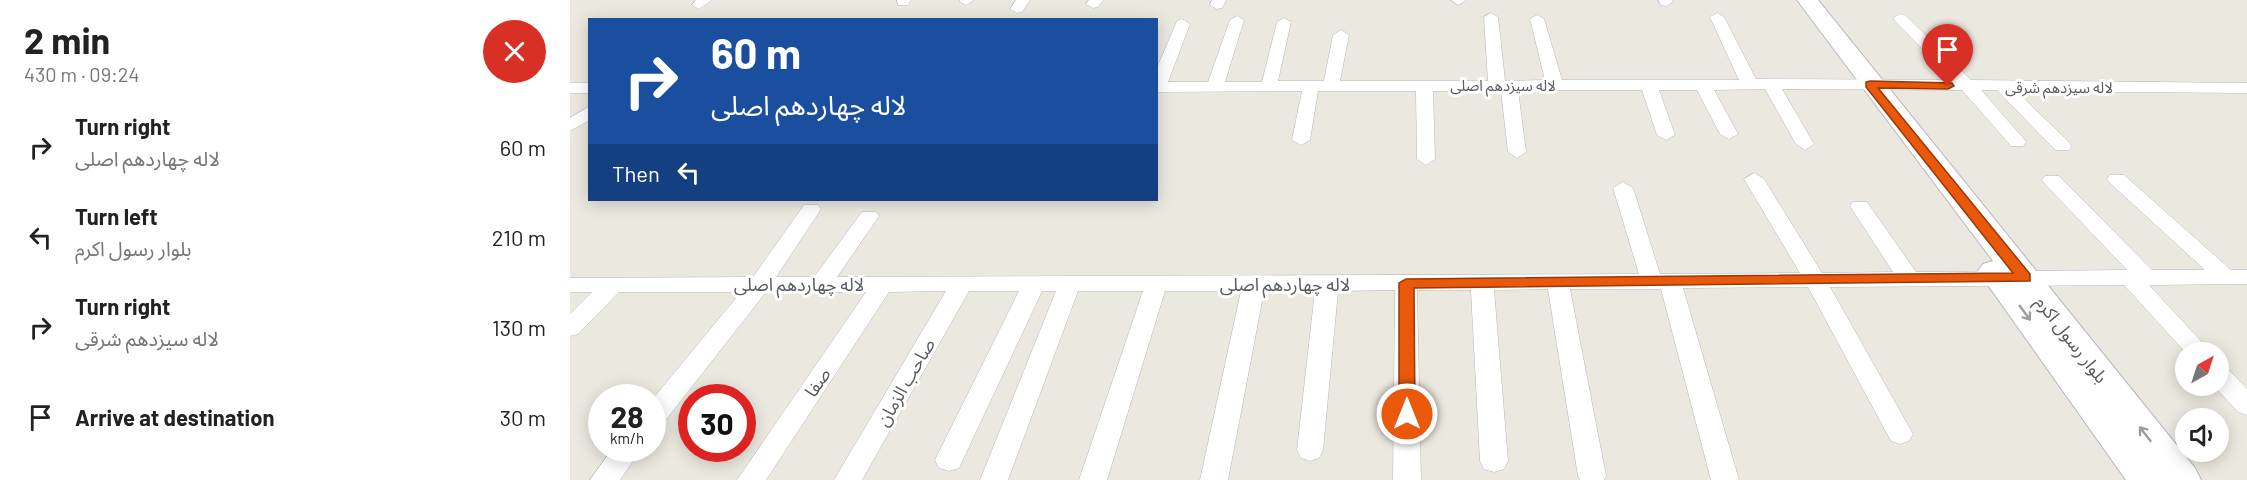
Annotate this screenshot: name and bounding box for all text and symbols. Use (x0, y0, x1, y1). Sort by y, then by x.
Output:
text: 2 min (24, 18, 110, 61)
button: close (483, 20, 546, 83)
pin (1922, 24, 1973, 86)
text: 60 m (711, 27, 801, 77)
icon: arrive (1931, 33, 1964, 66)
icon: right (612, 42, 690, 120)
text: 430 m · 09:24 (24, 62, 140, 86)
street label: لاله سیزدهم اصلی (1450, 76, 1556, 97)
street label: لاله سیزدهم شرقی (2005, 78, 2113, 99)
text: لاله چهاردهم اصلی (711, 88, 907, 120)
text: Turn right (75, 113, 170, 139)
icon: right (24, 131, 57, 164)
text: 60 m (500, 134, 546, 160)
text: لاله چهاردهم اصلی (75, 146, 220, 170)
icon: left (672, 156, 705, 189)
text: Then (612, 160, 660, 186)
text: Turn left (75, 203, 158, 229)
icon: left (24, 221, 57, 254)
text: 210 m (492, 224, 546, 250)
text: بلوار رسول اکرم (75, 236, 191, 260)
street label: لاله چهاردهم اصلی (734, 273, 864, 298)
street label: لاله چهاردهم اصلی (1220, 273, 1350, 298)
street label: بلوار رسول اکرم (2028, 291, 2113, 390)
text: Turn right (75, 293, 170, 319)
one-way arrow (2019, 304, 2031, 320)
icon: right (24, 311, 57, 344)
text: 130 m (492, 314, 546, 340)
text: لاله سیزدهم شرقی (75, 326, 219, 350)
street label: صاحب الزمان (871, 334, 940, 430)
north arrow (2175, 342, 2229, 396)
map controls (2175, 342, 2229, 462)
street label: صفا (799, 363, 835, 401)
position arrow (1375, 382, 1439, 446)
speed limit sign: 30 (678, 384, 756, 462)
text: 28 (610, 398, 644, 434)
icon: arrive (24, 401, 57, 434)
text: Arrive at destination (75, 404, 274, 430)
text: 30 m (500, 404, 546, 430)
button: sound (2175, 408, 2229, 462)
one-way arrow (2139, 426, 2152, 442)
text: km/h (610, 429, 644, 447)

